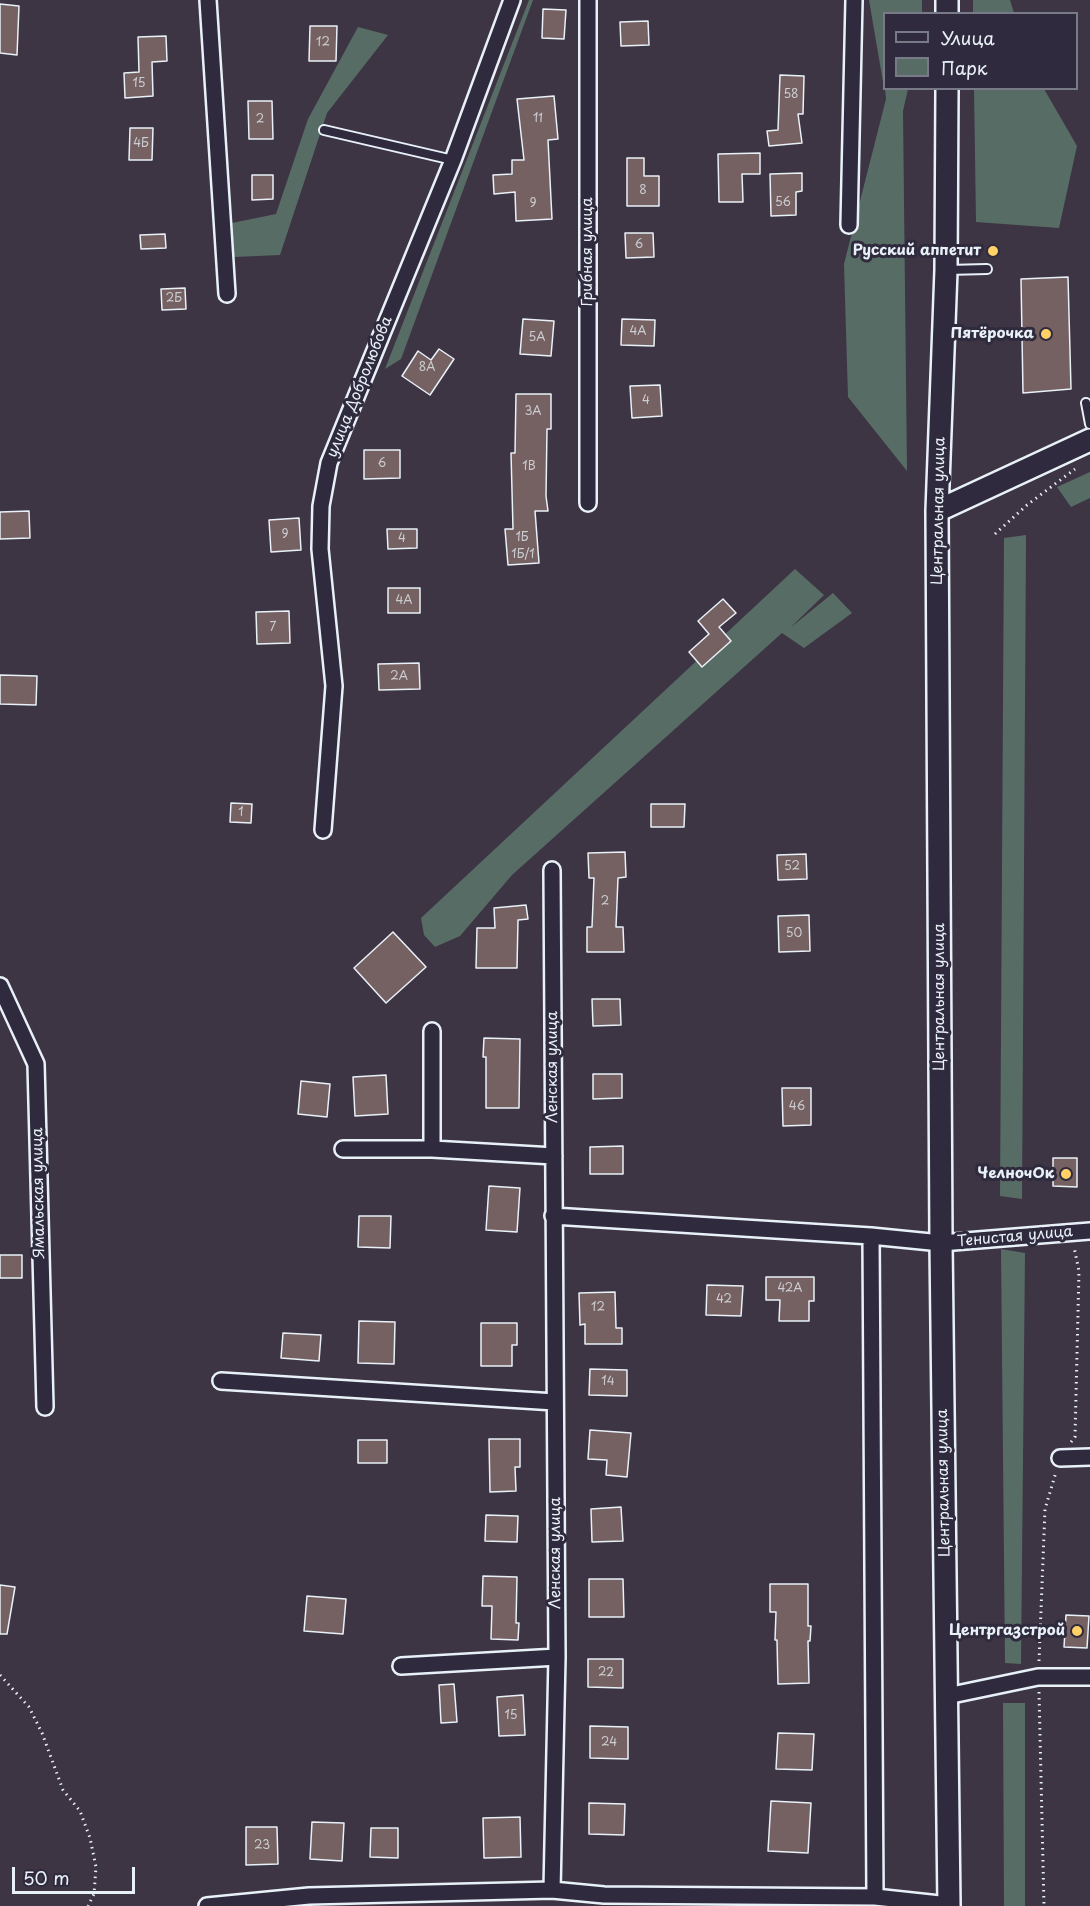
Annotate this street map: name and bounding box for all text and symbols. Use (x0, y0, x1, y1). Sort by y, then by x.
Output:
legend (883, 12, 1078, 90)
text: Улица (941, 24, 995, 51)
house number: 12 (316, 36, 330, 50)
text: Парк (941, 54, 987, 81)
house number: 15 (132, 77, 146, 91)
house number: 58 (783, 88, 799, 102)
house number: 11 (533, 112, 543, 126)
house number: 2 (256, 113, 264, 127)
house number: 4Б (133, 137, 149, 151)
house number: 8 (639, 184, 647, 198)
house number: 56 (775, 196, 791, 210)
house number: 9 (529, 197, 537, 211)
street label: Грибная улица (579, 197, 597, 307)
house number: 6 (635, 238, 643, 252)
place label: Русский аппетит (853, 242, 981, 260)
marker: Русский аппетит (986, 244, 1000, 258)
house number: 2Б (166, 292, 182, 306)
street label: улица Добролюбова (323, 314, 397, 460)
house number: 4А (629, 325, 647, 339)
place label: Пятёрочка (951, 325, 1034, 343)
marker: Пятёрочка (1039, 327, 1053, 341)
house number: 5А (529, 331, 545, 345)
house number: 8А (419, 361, 435, 375)
house number: 4 (642, 394, 650, 408)
house number: 3А (524, 405, 542, 419)
street label: Центральная улица (929, 437, 949, 585)
house number: 6 (378, 457, 386, 471)
house number: 1В (522, 460, 536, 474)
house number: 9 (281, 528, 289, 542)
house number: 1Б (515, 531, 529, 545)
house number: 4 (398, 532, 406, 546)
house number: 1Б/1 (511, 548, 535, 562)
house number: 4А (395, 594, 413, 608)
house number: 7 (270, 621, 276, 635)
house number: 2А (390, 670, 408, 684)
house number: 1 (238, 806, 244, 820)
house number: 52 (784, 860, 800, 874)
house number: 2 (601, 895, 609, 909)
street label: Центральная улица (931, 923, 949, 1071)
house number: 50 (786, 927, 802, 941)
street label: Ленская улица (544, 1011, 562, 1123)
house number: 46 (789, 1100, 805, 1114)
street label: Ямальская улица (29, 1127, 49, 1259)
place label: ЧелночОк (977, 1165, 1054, 1183)
marker: ЧелночОк (1059, 1167, 1073, 1181)
street label: Тенистая улица (956, 1223, 1074, 1251)
house number: 42А (777, 1282, 803, 1296)
house number: 42 (716, 1293, 732, 1307)
house number: 12 (591, 1301, 605, 1315)
house number: 14 (601, 1375, 615, 1389)
street label: Центральная улица (934, 1409, 954, 1557)
street label: Ленская улица (547, 1497, 565, 1609)
place label: Центргазстрой (949, 1622, 1065, 1640)
marker: Центргазстрой (1070, 1624, 1084, 1638)
house number: 22 (598, 1666, 614, 1680)
house number: 15 (504, 1709, 518, 1723)
house number: 24 (601, 1736, 617, 1750)
house number: 23 (254, 1839, 270, 1853)
scale bar (15, 1855, 138, 1893)
text: 50 m (23, 1864, 70, 1891)

